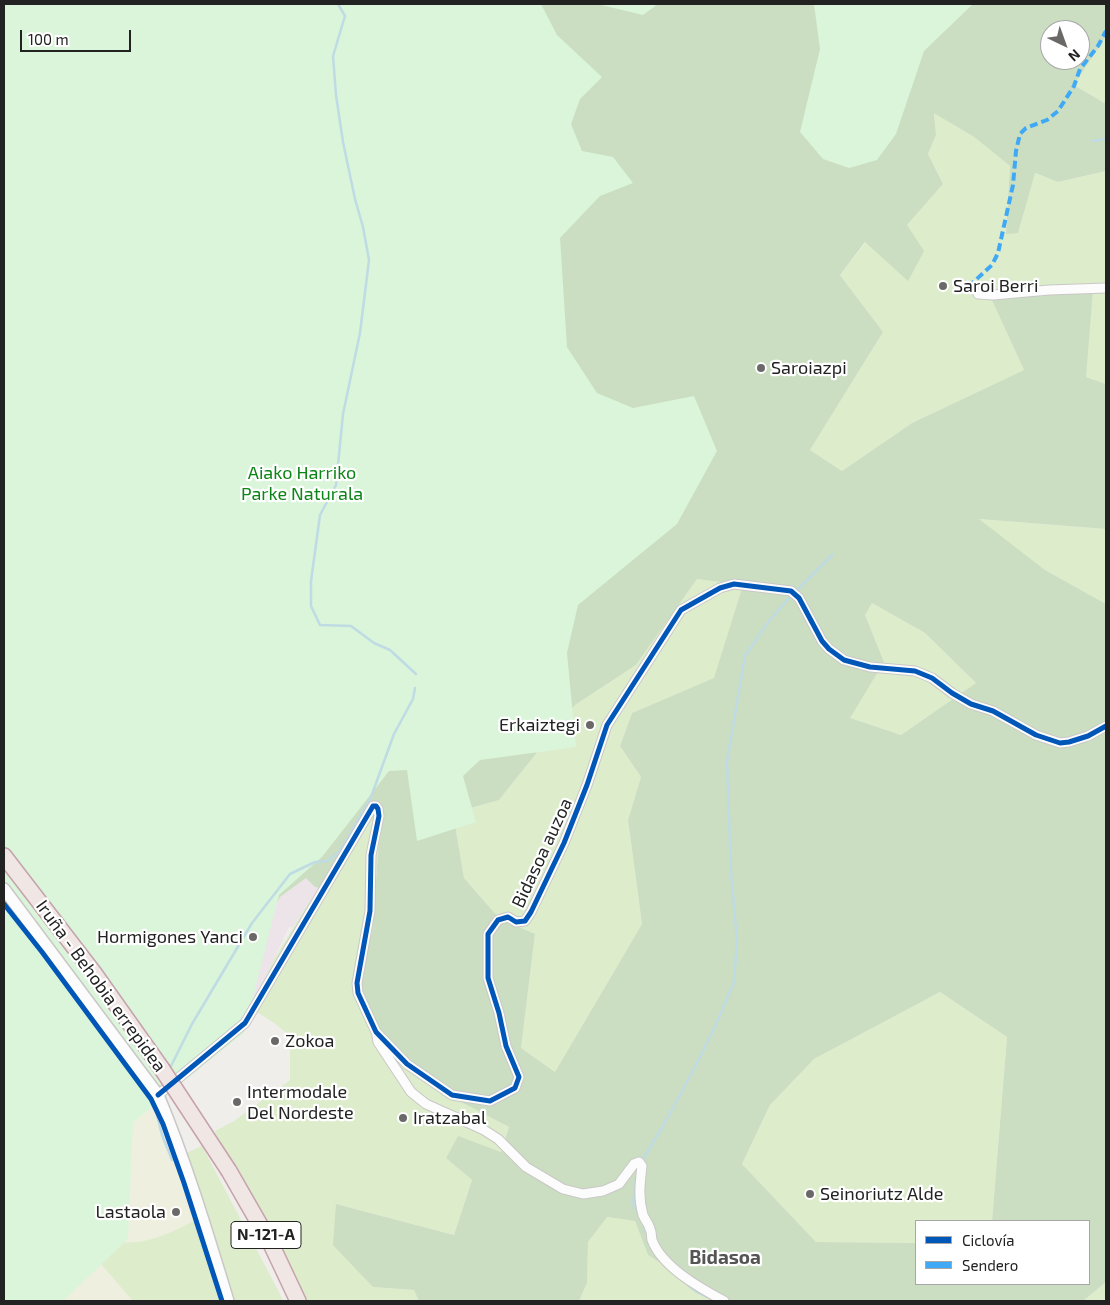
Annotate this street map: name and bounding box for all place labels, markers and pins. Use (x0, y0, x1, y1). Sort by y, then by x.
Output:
place label: Saroi Berri (953, 275, 1038, 297)
marker: Saroi Berri (937, 280, 949, 292)
place label: Saroiazpi (771, 357, 847, 379)
marker: Saroiazpi (755, 362, 767, 374)
place label: Erkaiztegi (499, 714, 580, 736)
marker: Erkaiztegi (584, 719, 596, 731)
place label: Hormigones Yanci (97, 926, 243, 948)
marker: Hormigones Yanci (247, 931, 259, 943)
place label: Zokoa (285, 1030, 334, 1052)
marker: Zokoa (269, 1035, 281, 1047)
place label: Intermodale Del Nordeste (247, 1081, 354, 1124)
marker: Intermodale Del Nordeste (231, 1096, 243, 1108)
place label: Iratzabal (413, 1107, 486, 1129)
marker: Iratzabal (397, 1112, 409, 1124)
place label: Seinoriutz Alde (820, 1183, 943, 1205)
marker: Seinoriutz Alde (804, 1188, 816, 1200)
place label: Lastaola (96, 1201, 166, 1223)
marker: Lastaola (170, 1206, 182, 1218)

